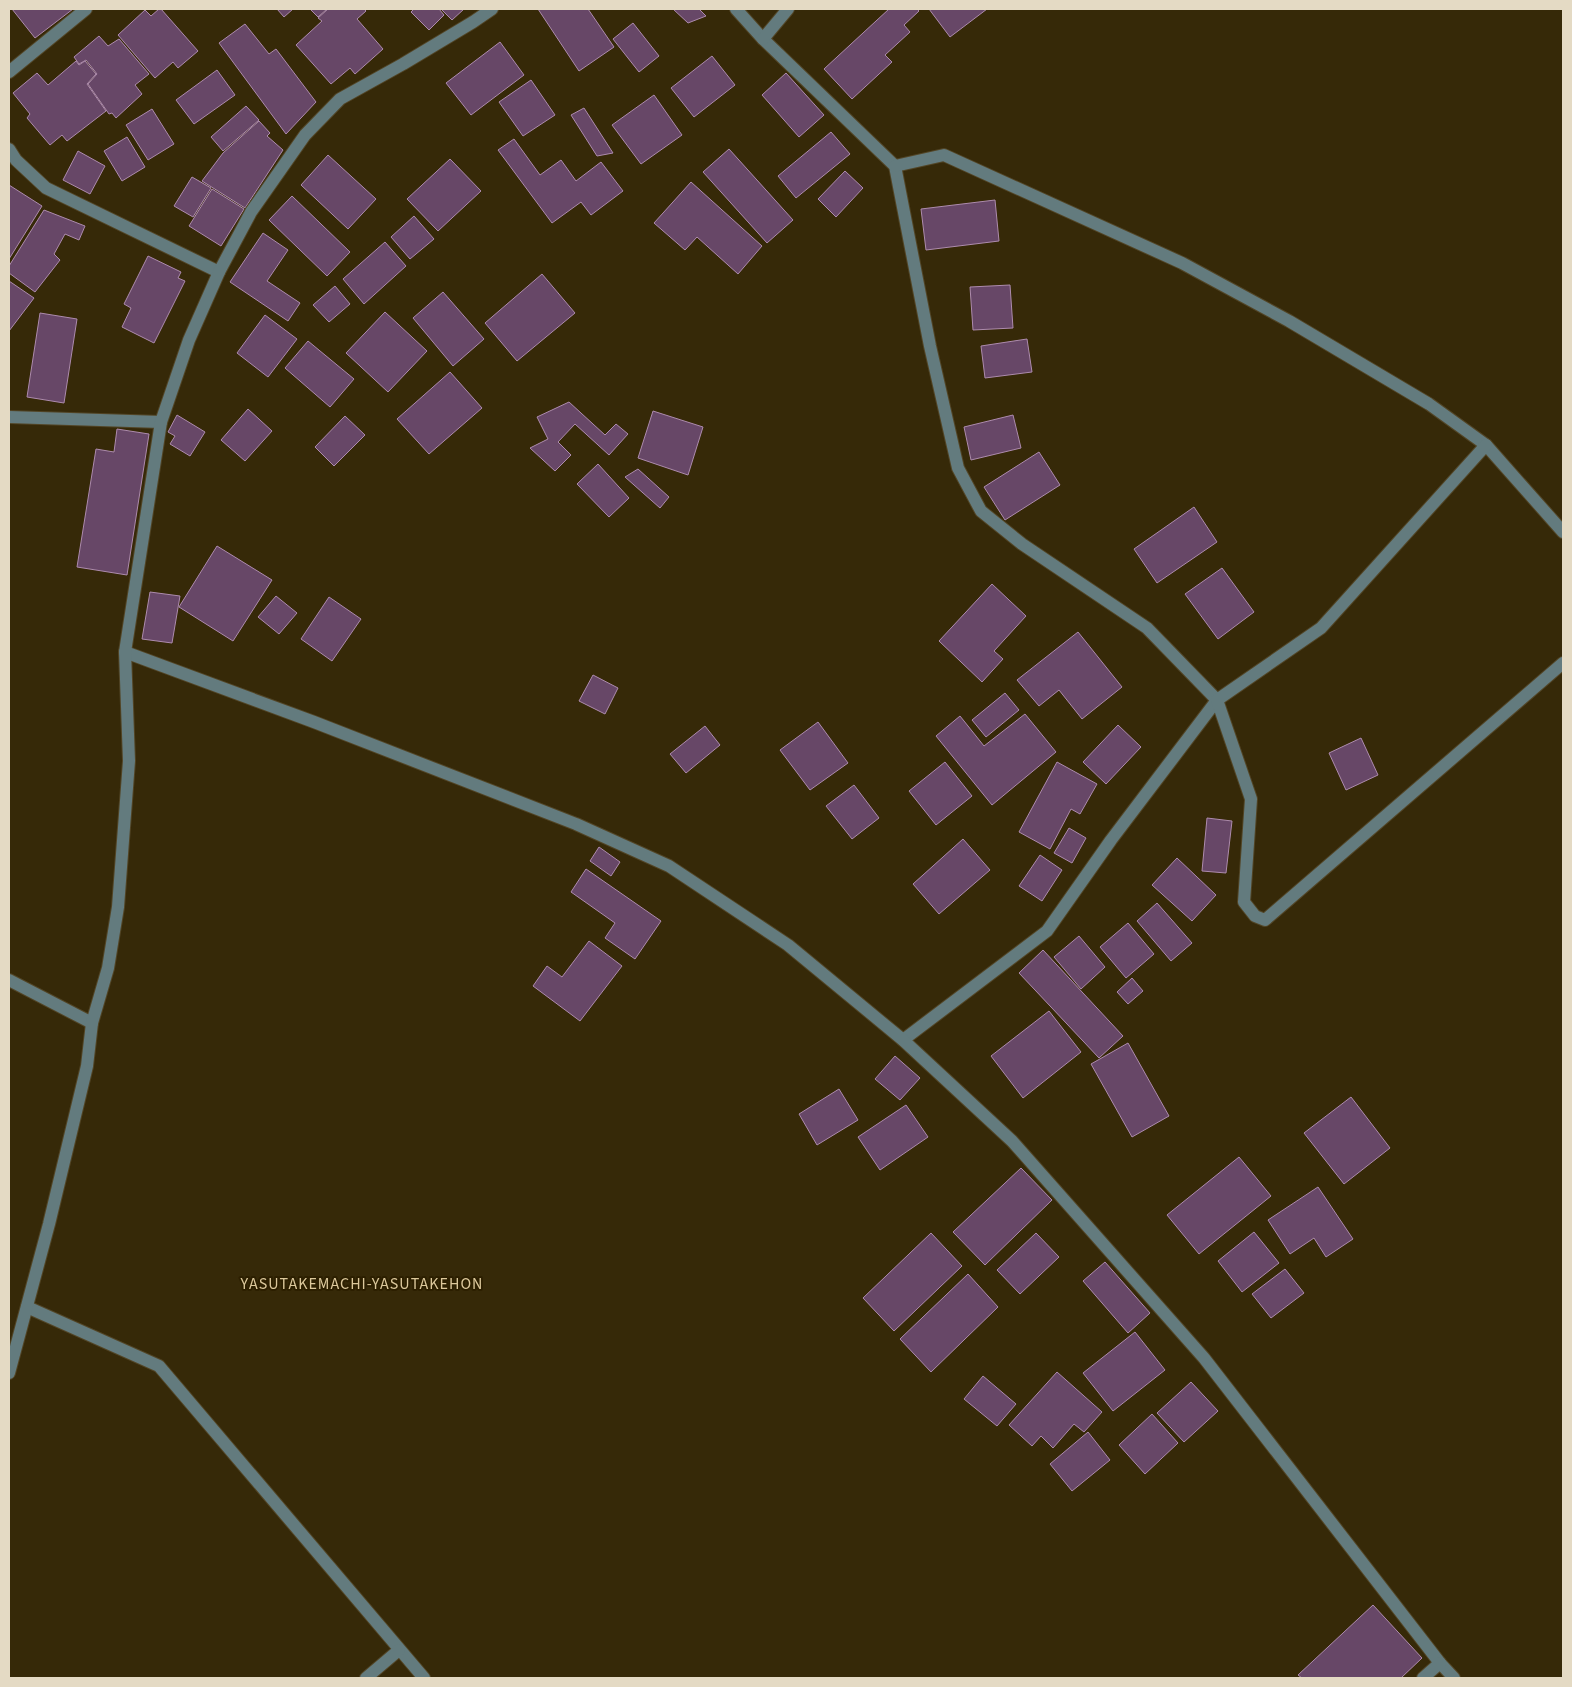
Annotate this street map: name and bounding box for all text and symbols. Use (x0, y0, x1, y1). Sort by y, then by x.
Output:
district label: YASUTAKEMACHI-YASUTAKEHON (240, 1273, 483, 1295)

